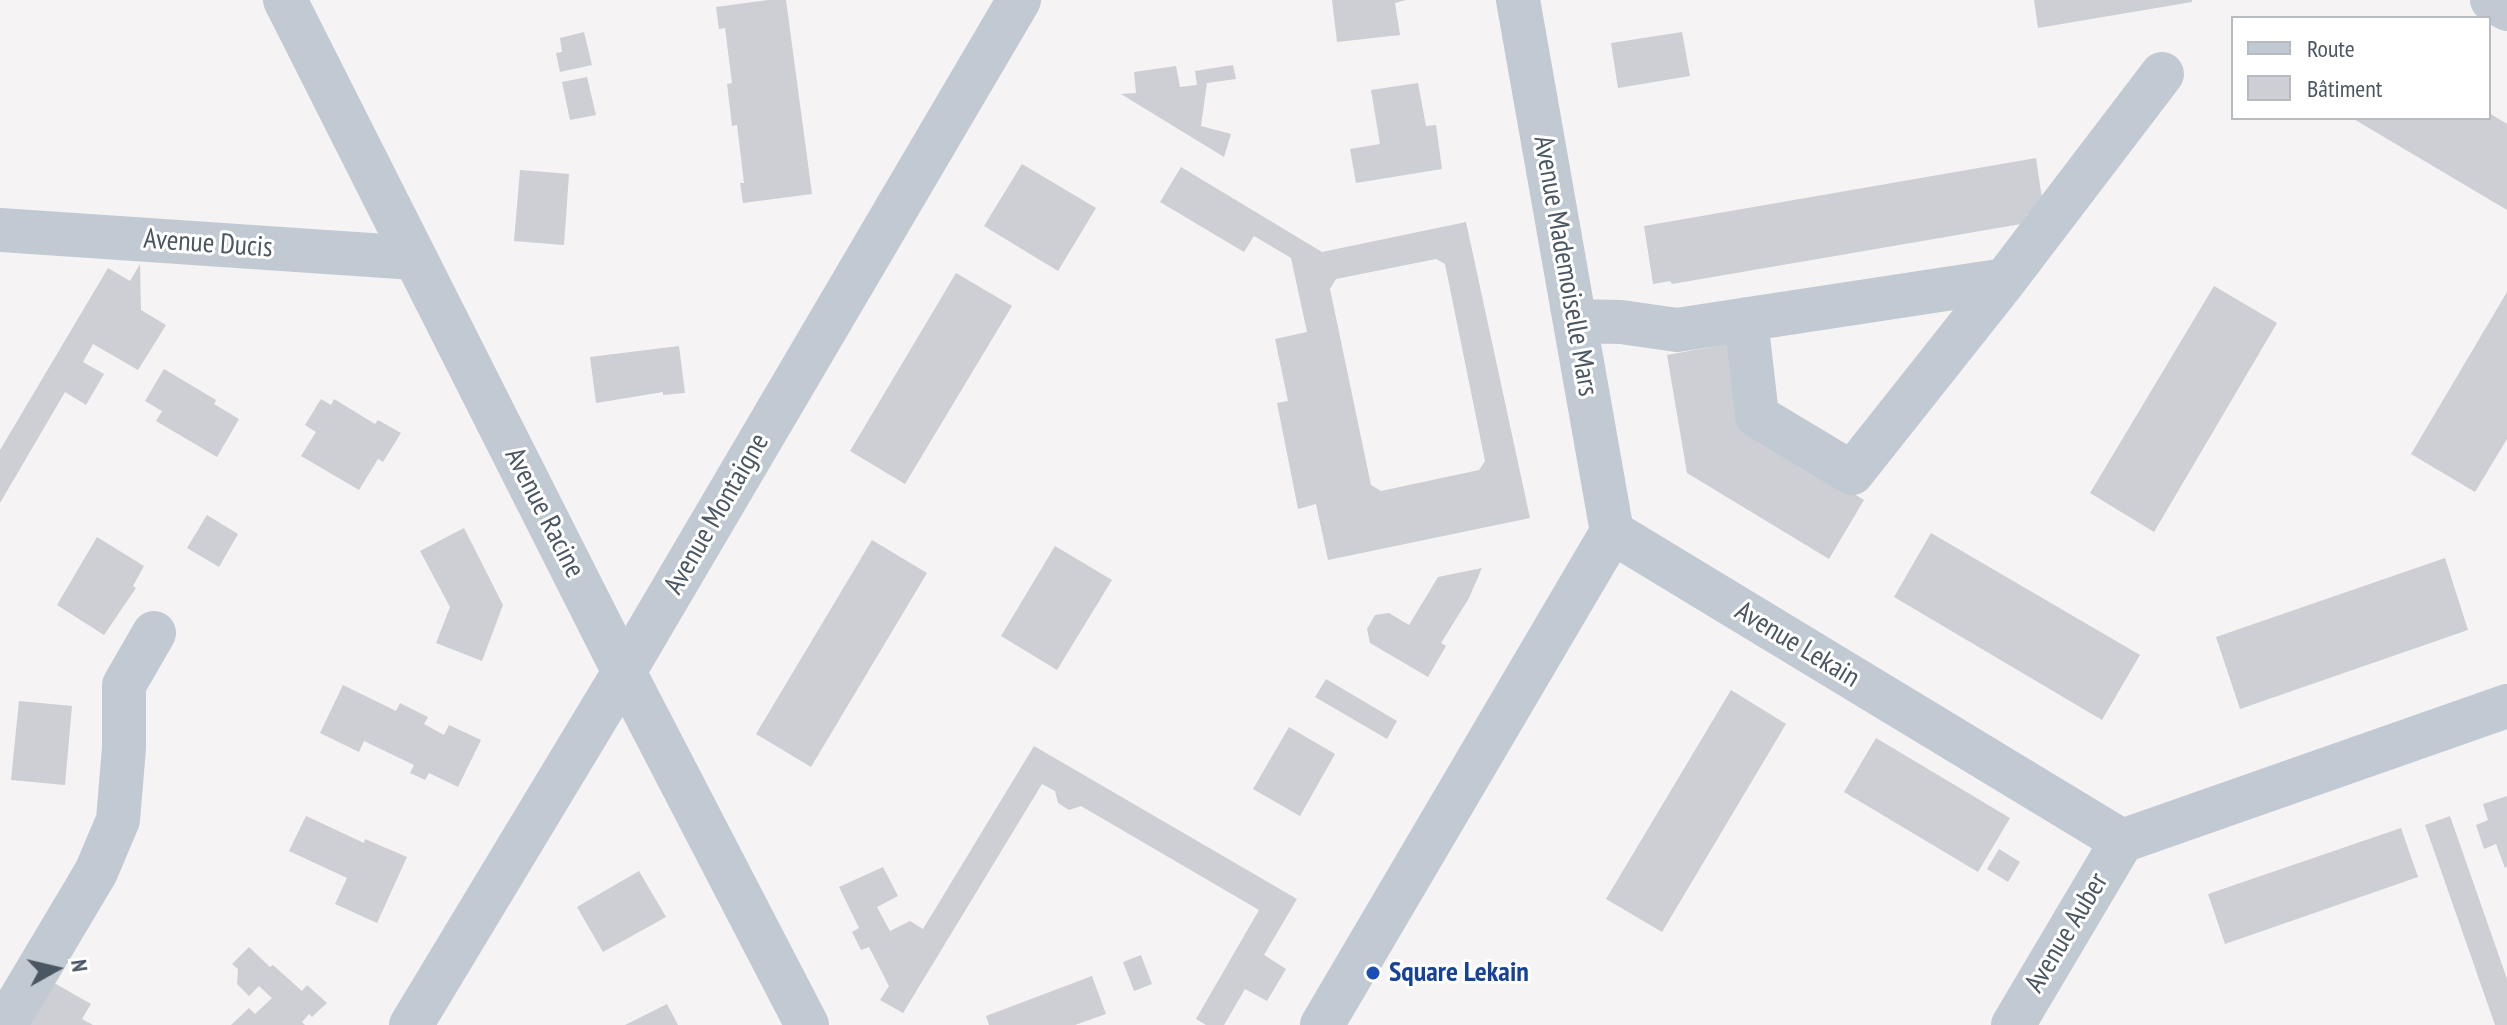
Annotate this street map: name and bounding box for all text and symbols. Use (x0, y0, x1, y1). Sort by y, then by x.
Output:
legend (2231, 16, 2491, 120)
text: Route (2307, 33, 2355, 64)
text: Bâtiment (2307, 73, 2382, 104)
street label: Avenue Mademoiselle Mars (1526, 133, 1604, 399)
street label: Avenue Ducis (142, 223, 274, 265)
street label: Avenue Montaigne (657, 428, 777, 600)
street label: Avenue Racine (497, 442, 591, 584)
street label: Avenue Lekain (1729, 595, 1865, 695)
street label: Avenue Auber (2018, 867, 2116, 999)
north arrow (16, 929, 96, 1009)
place label: Square Lekain (1389, 956, 1529, 990)
text: N (65, 958, 94, 973)
marker: Square Lekain (1364, 964, 1382, 982)

